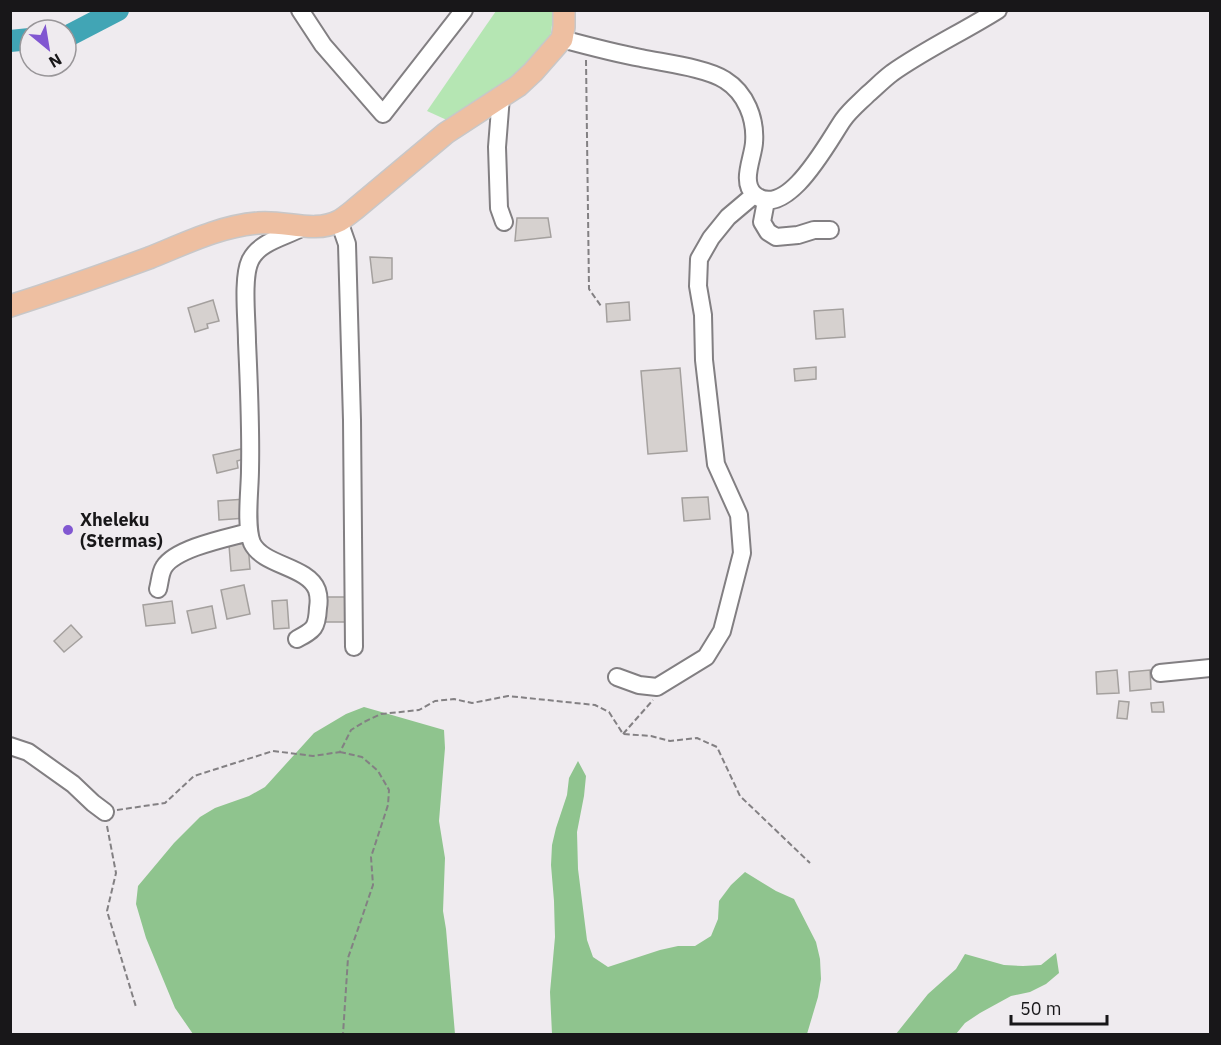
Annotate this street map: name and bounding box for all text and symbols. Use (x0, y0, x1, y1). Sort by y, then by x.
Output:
north arrow (18, 18, 78, 78)
text: N (45, 49, 66, 73)
place label: Xheleku (Stermas) (80, 508, 163, 552)
marker: Xheleku (Stermas) (61, 523, 75, 537)
scale bar (1011, 988, 1107, 1026)
text: 50 m (1020, 997, 1062, 1020)

